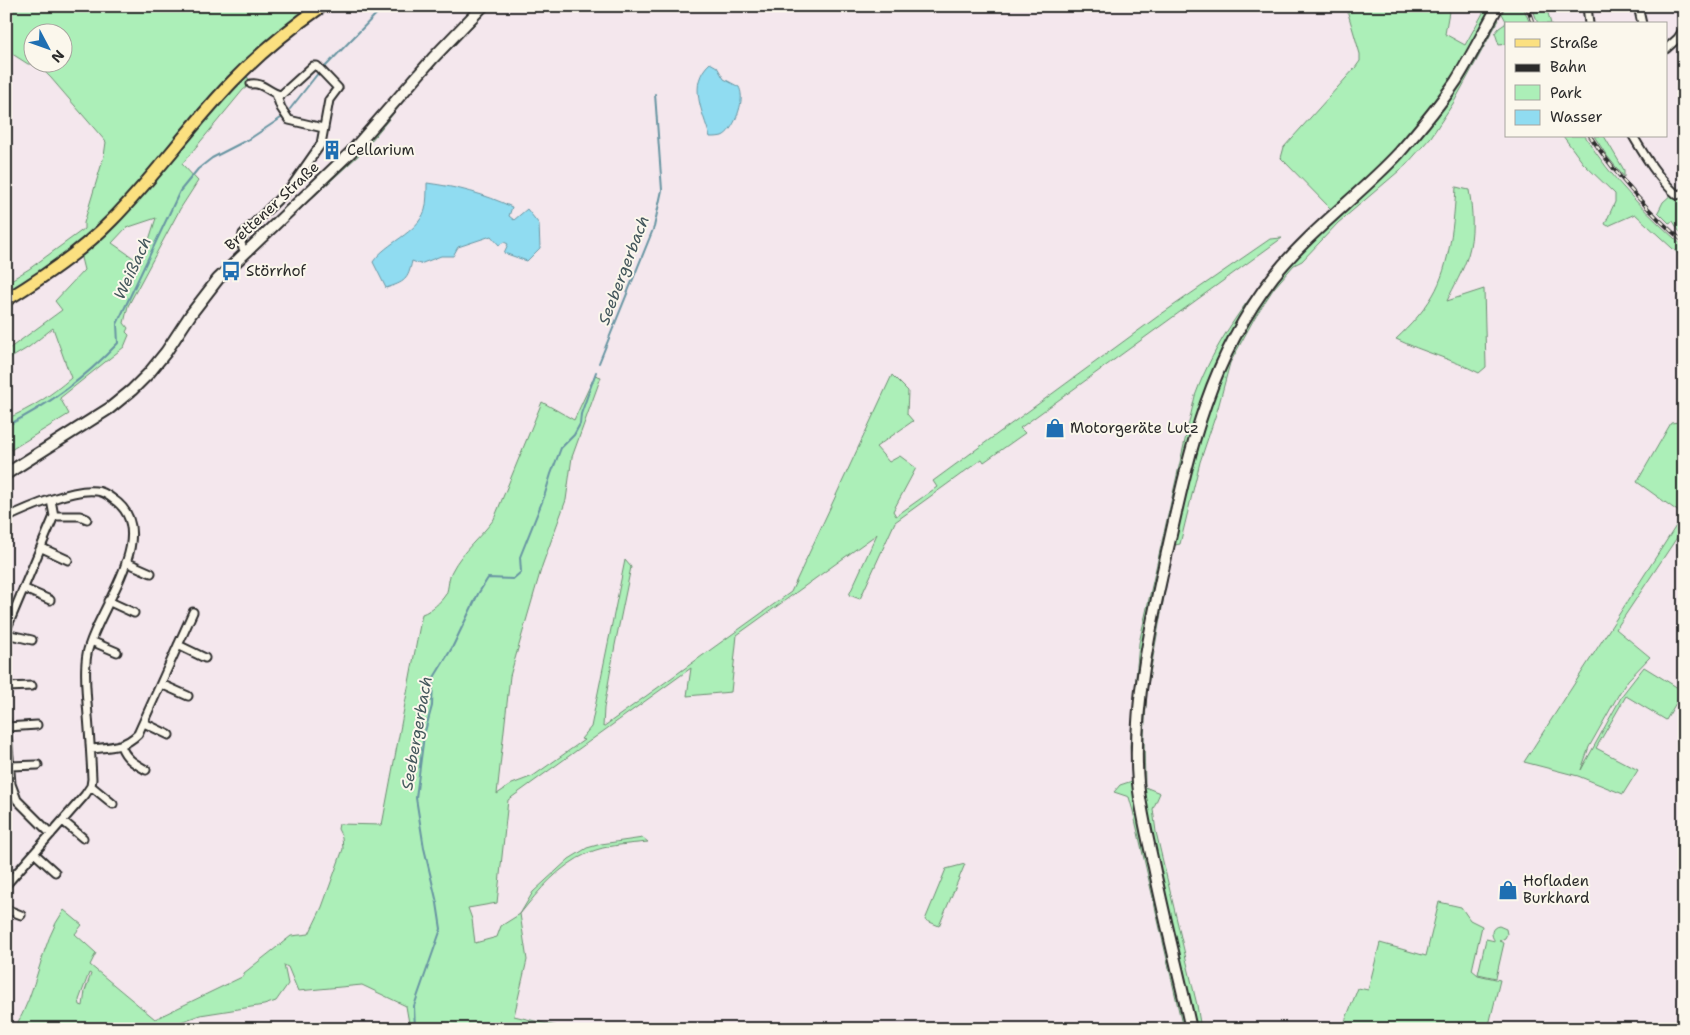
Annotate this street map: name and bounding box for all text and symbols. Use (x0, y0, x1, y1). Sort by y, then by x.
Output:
north arrow (22, 22, 72, 72)
legend (1505, 22, 1668, 138)
text: Straße (1550, 33, 1598, 53)
text: N (47, 46, 68, 67)
text: Bahn (1550, 57, 1586, 77)
text: Park (1550, 83, 1582, 103)
text: Wasser (1550, 107, 1603, 127)
building icon: Cellarium (321, 139, 343, 161)
place label: Cellarium (347, 140, 415, 160)
street label: Brettener Straße (221, 157, 323, 255)
water label: Seebergerbach (593, 213, 654, 328)
water label: Weißach (109, 233, 156, 303)
bus stop icon: Störrhof (220, 260, 242, 282)
place label: Störrhof (246, 261, 307, 281)
shop icon: Motorgeräte Lutz (1044, 417, 1066, 439)
place label: Motorgeräte Lutz (1070, 418, 1199, 438)
water label: Seebergerbach (396, 675, 437, 792)
place label: Hofladen Burkhard (1523, 871, 1590, 908)
shop icon: Hofladen Burkhard (1497, 879, 1519, 901)

